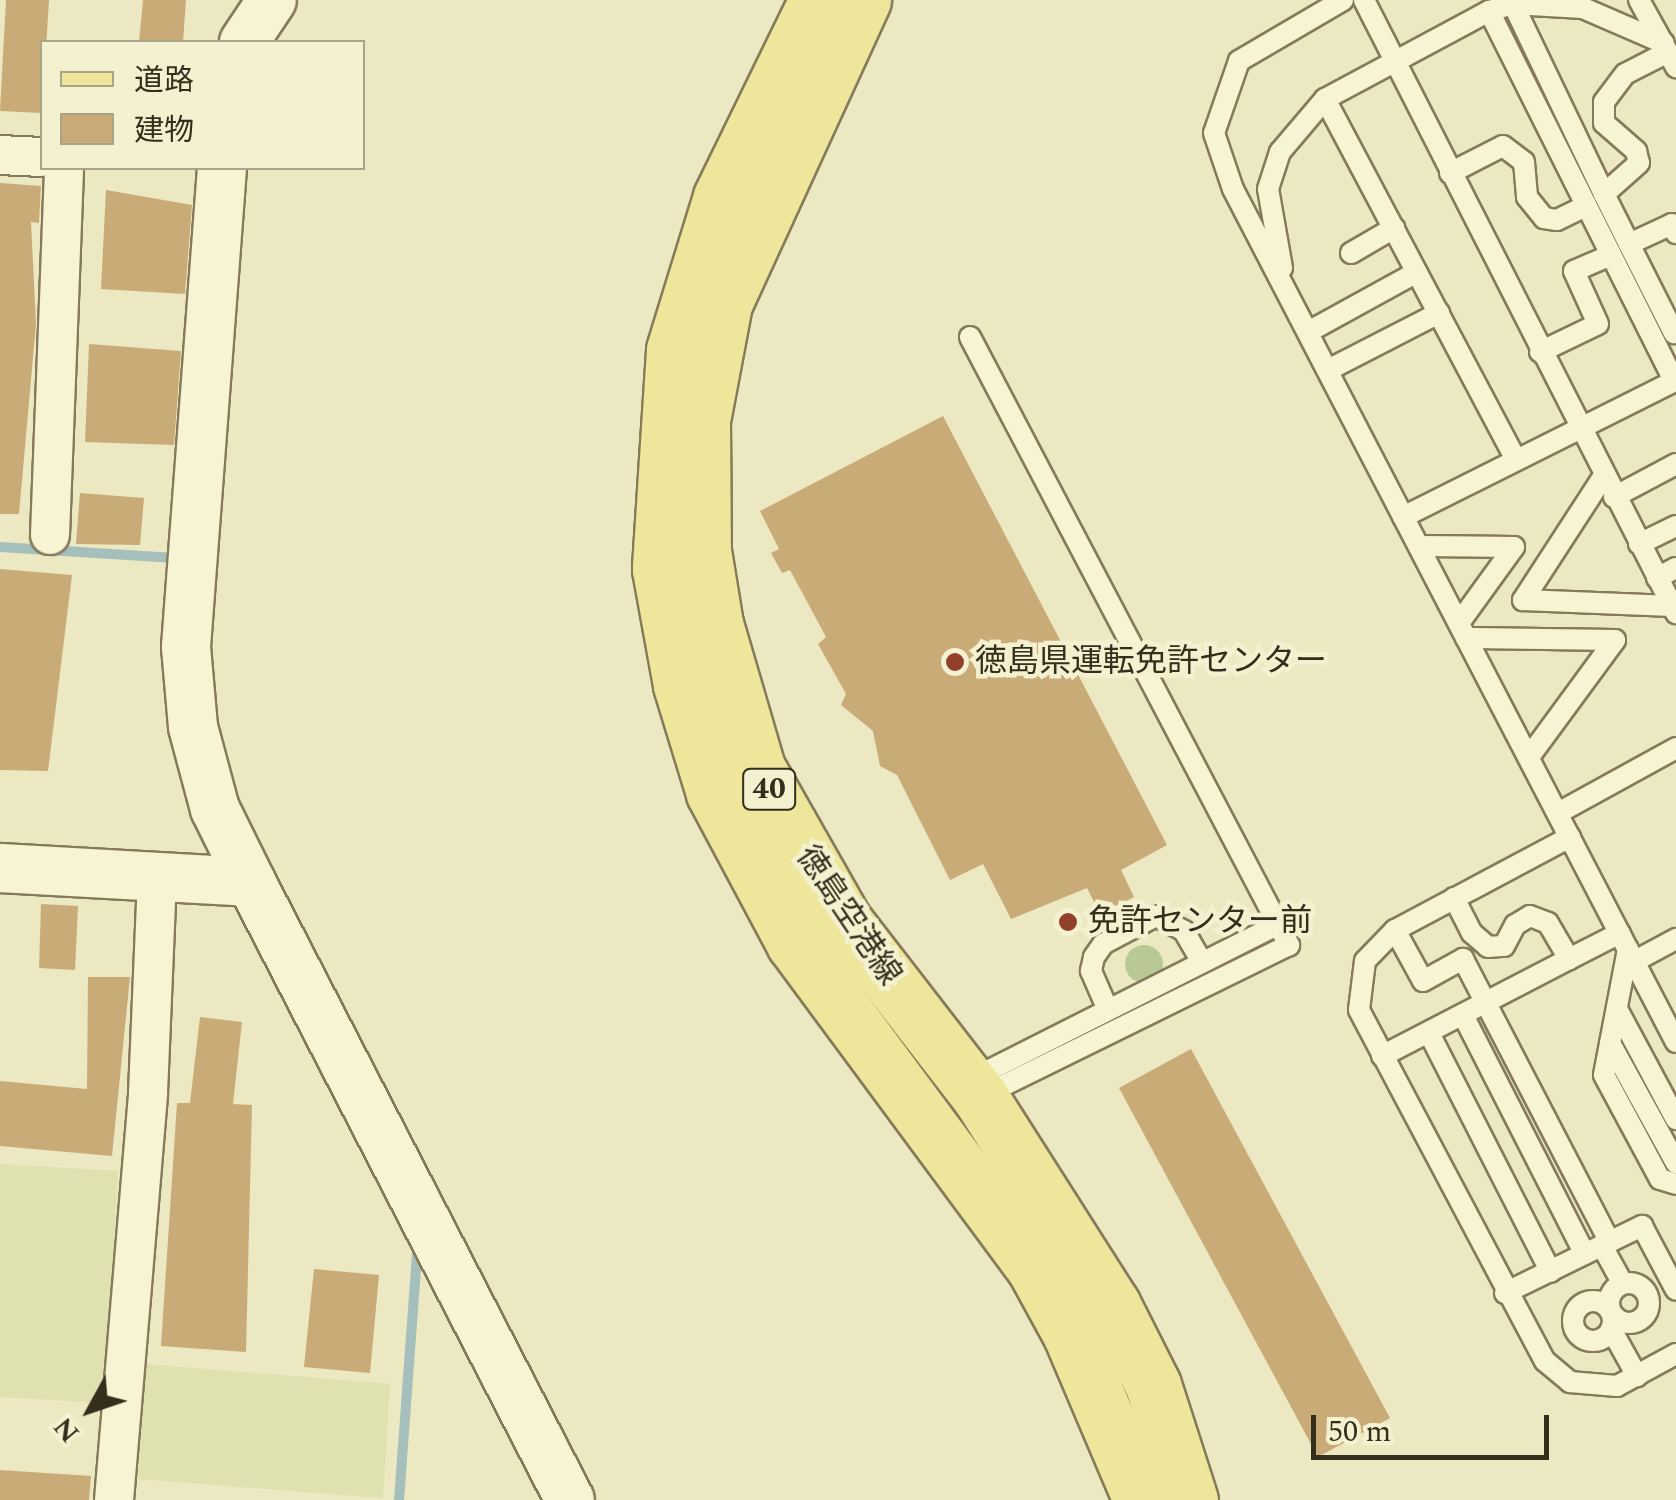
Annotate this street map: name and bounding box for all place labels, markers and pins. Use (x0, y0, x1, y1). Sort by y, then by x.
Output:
place label: 徳島県運転免許センター (975, 643, 1327, 681)
marker: 徳島県運転免許センター (944, 651, 966, 673)
place label: 免許センター前 (1088, 903, 1312, 941)
marker: 免許センター前 (1057, 911, 1079, 933)

